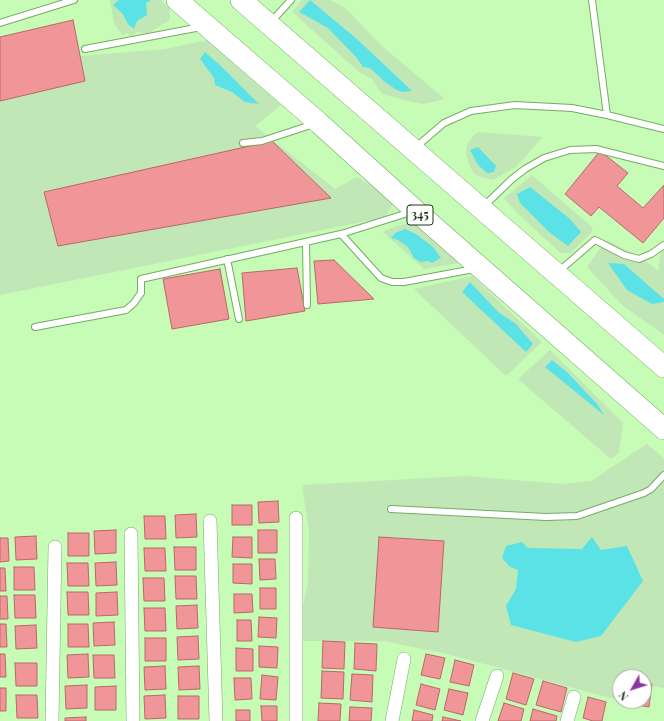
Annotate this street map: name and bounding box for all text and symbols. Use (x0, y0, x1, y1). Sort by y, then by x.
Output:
road number: 345 (407, 205, 433, 225)
north arrow (612, 669, 652, 709)
text: N (615, 688, 631, 704)

